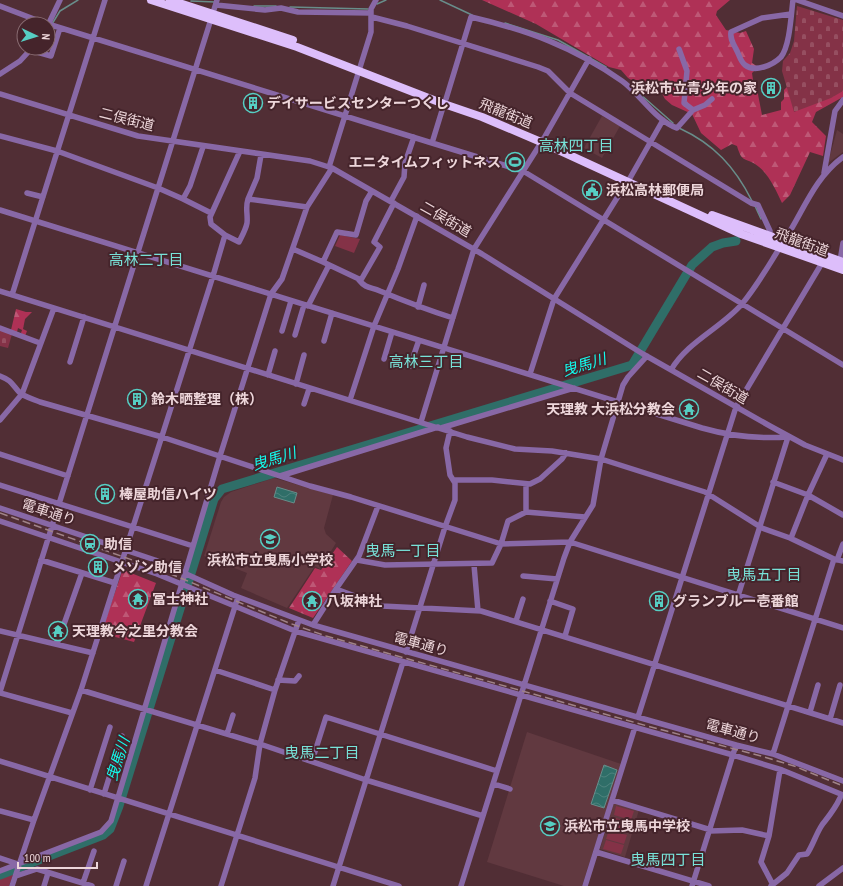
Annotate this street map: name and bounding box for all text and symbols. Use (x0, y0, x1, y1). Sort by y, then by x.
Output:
north arrow (16, 16, 56, 56)
text: N (39, 33, 53, 40)
building icon: 浜松市立青少年の家 (760, 77, 782, 99)
place label: 浜松市立青少年の家 (631, 79, 757, 97)
building icon: デイサービスセンターつくし (242, 92, 264, 114)
place label: デイサービスセンターつくし (267, 94, 449, 112)
street label: 飛龍街道 (477, 94, 535, 132)
street label: 二俣街道 (98, 103, 156, 135)
district label: 高林四丁目 (538, 136, 614, 155)
sports icon: エニタイムフィットネス (504, 151, 526, 173)
place label: エニタイムフィットネス (348, 153, 501, 171)
public building icon: 浜松高林郵便局 (581, 179, 603, 201)
place label: 浜松高林郵便局 (606, 181, 704, 199)
street label: 二俣街道 (417, 197, 475, 241)
street label: 飛龍街道 (773, 224, 831, 260)
district label: 高林二丁目 (108, 250, 184, 269)
water label: 曳馬川 (560, 348, 610, 380)
district label: 高林三丁目 (388, 352, 464, 371)
street label: 二俣街道 (694, 364, 752, 408)
building icon: 鈴木晒整理（株） (126, 388, 148, 410)
place label: 鈴木晒整理（株） (151, 390, 263, 408)
temple icon: 天理教 大浜松分教会 (678, 398, 700, 420)
place label: 天理教 大浜松分教会 (546, 400, 675, 418)
water label: 曳馬川 (250, 442, 300, 474)
building icon: 棒屋助信ハイツ (94, 483, 116, 505)
place label: 棒屋助信ハイツ (119, 485, 217, 503)
street label: 電車通り (20, 495, 78, 529)
school or university icon: 浜松市立曳馬小学校 (259, 528, 281, 550)
station icon: 助信 (79, 533, 101, 555)
place label: 助信 (104, 535, 132, 553)
district label: 曳馬一丁目 (365, 541, 441, 560)
place label: 浜松市立曳馬小学校 (207, 551, 333, 569)
building icon: メゾン助信 (87, 556, 109, 578)
place label: メゾン助信 (112, 558, 182, 576)
district label: 曳馬五丁目 (726, 565, 802, 584)
temple icon: 冨士神社 (127, 588, 149, 610)
place label: 冨士神社 (152, 590, 208, 608)
temple icon: 八坂神社 (301, 590, 323, 612)
building icon: グランブルー壱番館 (648, 590, 670, 612)
place label: 八坂神社 (326, 592, 382, 610)
place label: グランブルー壱番館 (673, 592, 799, 610)
temple icon: 天理教今之里分教会 (47, 620, 69, 642)
place label: 天理教今之里分教会 (72, 622, 198, 640)
street label: 電車通り (392, 628, 450, 660)
street label: 電車通り (704, 715, 762, 747)
water label: 曳馬川 (102, 733, 134, 783)
district label: 曳馬二丁目 (284, 743, 360, 762)
school or university icon: 浜松市立曳馬中学校 (539, 815, 561, 837)
place label: 浜松市立曳馬中学校 (564, 817, 690, 835)
scale bar (18, 844, 97, 870)
text: 100 m (24, 850, 51, 865)
district label: 曳馬四丁目 (630, 850, 706, 869)

